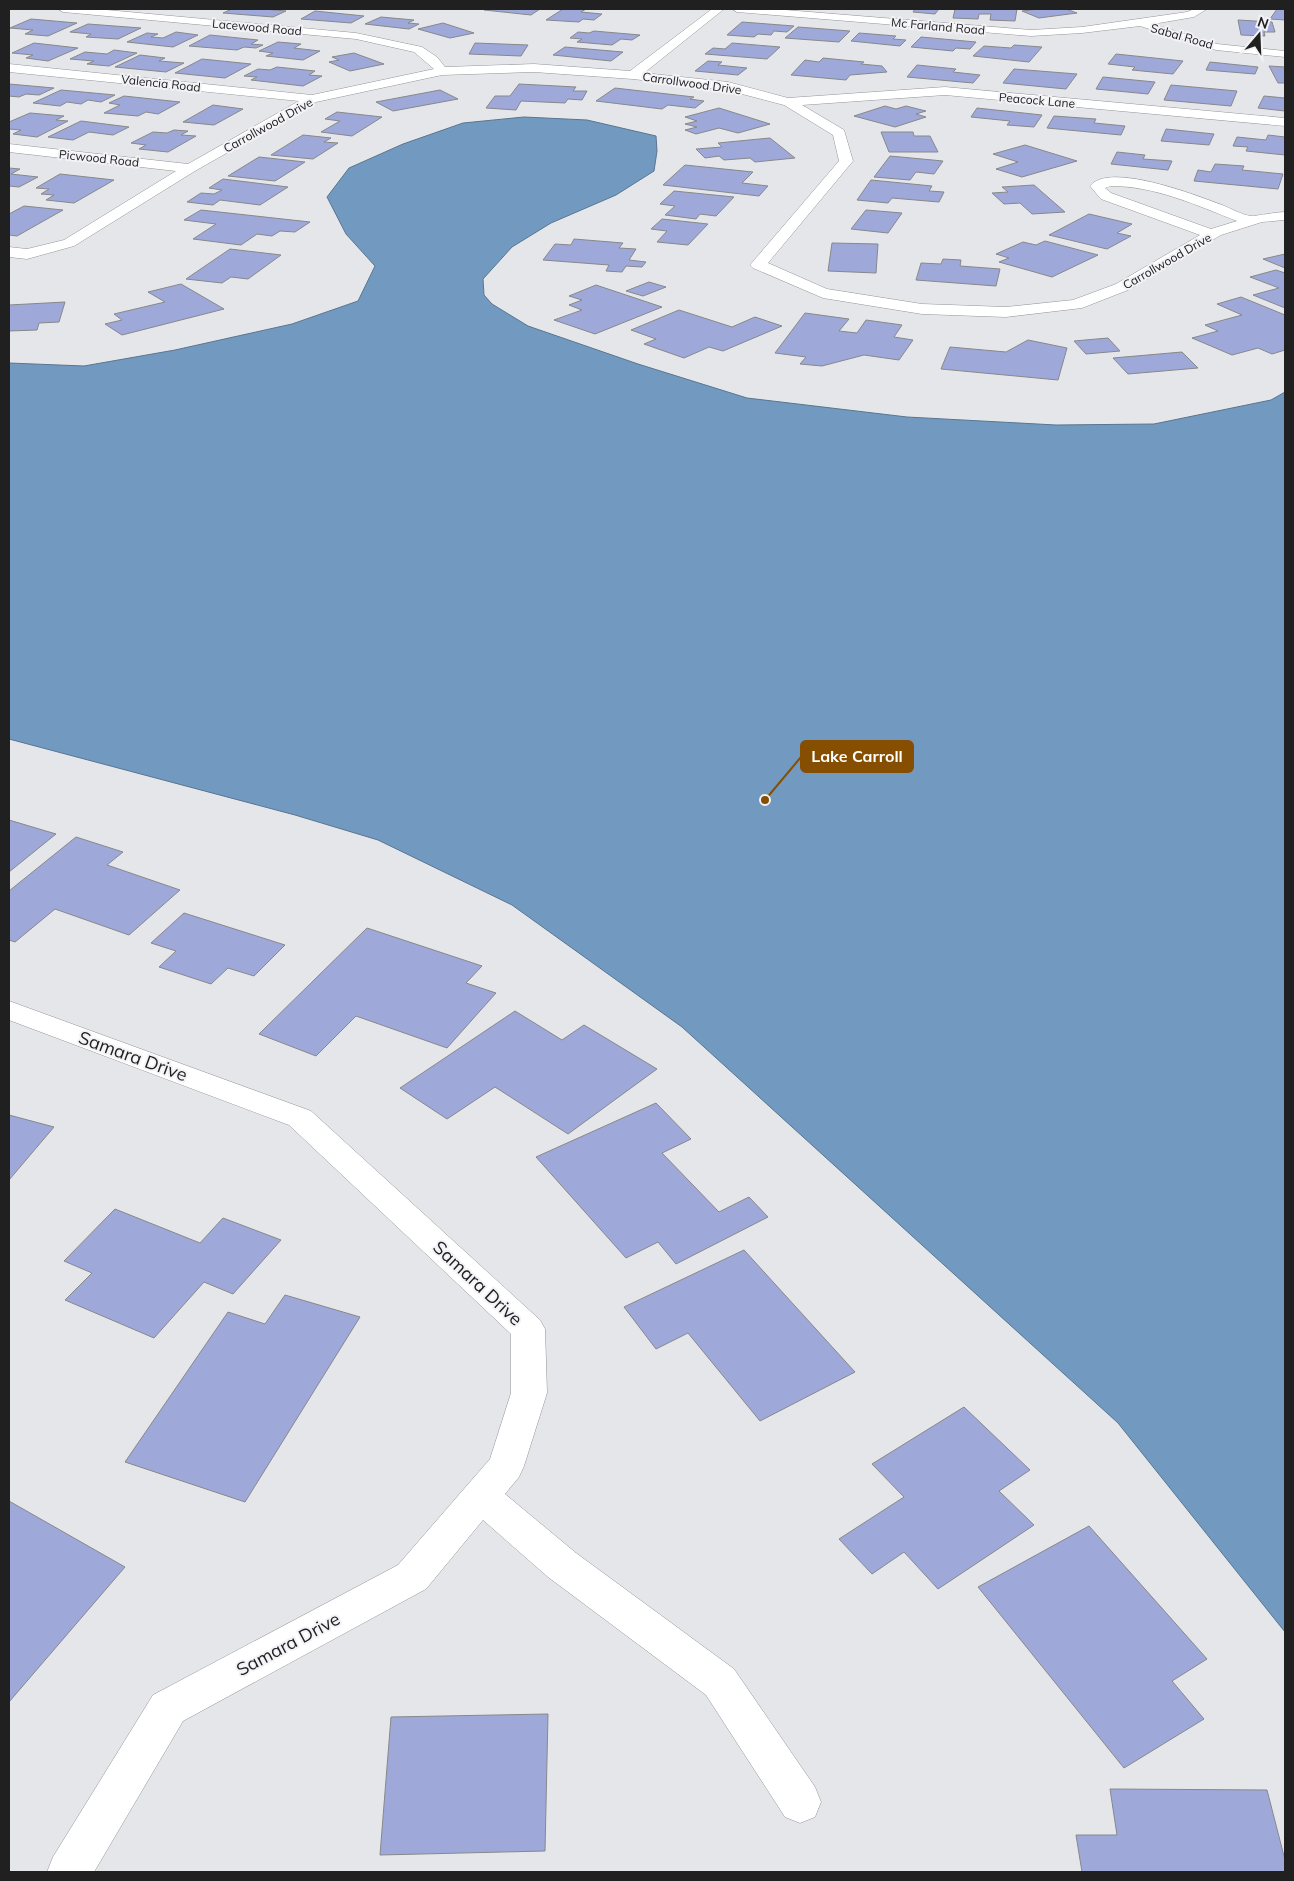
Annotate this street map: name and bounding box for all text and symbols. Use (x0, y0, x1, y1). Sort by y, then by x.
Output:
north arrow (1234, 10, 1284, 60)
text: N (1255, 12, 1271, 33)
street label: Mc Farland Road (890, 14, 986, 38)
street label: Lacewood Road (212, 16, 302, 38)
street label: Sabal Road (1149, 20, 1215, 52)
street label: Carrollwood Drive (642, 69, 742, 97)
street label: Valencia Road (121, 71, 201, 95)
street label: Peacock Lane (998, 89, 1076, 111)
street label: Carrollwood Drive (221, 94, 315, 156)
street label: Picwood Road (58, 146, 140, 170)
street label: Carrollwood Drive (1120, 230, 1214, 292)
callout: Lake Carroll (801, 741, 913, 772)
text: Lake Carroll (811, 746, 903, 766)
street label: Samara Drive (75, 1026, 191, 1086)
street label: Samara Drive (428, 1236, 528, 1330)
street label: Samara Drive (232, 1607, 344, 1681)

